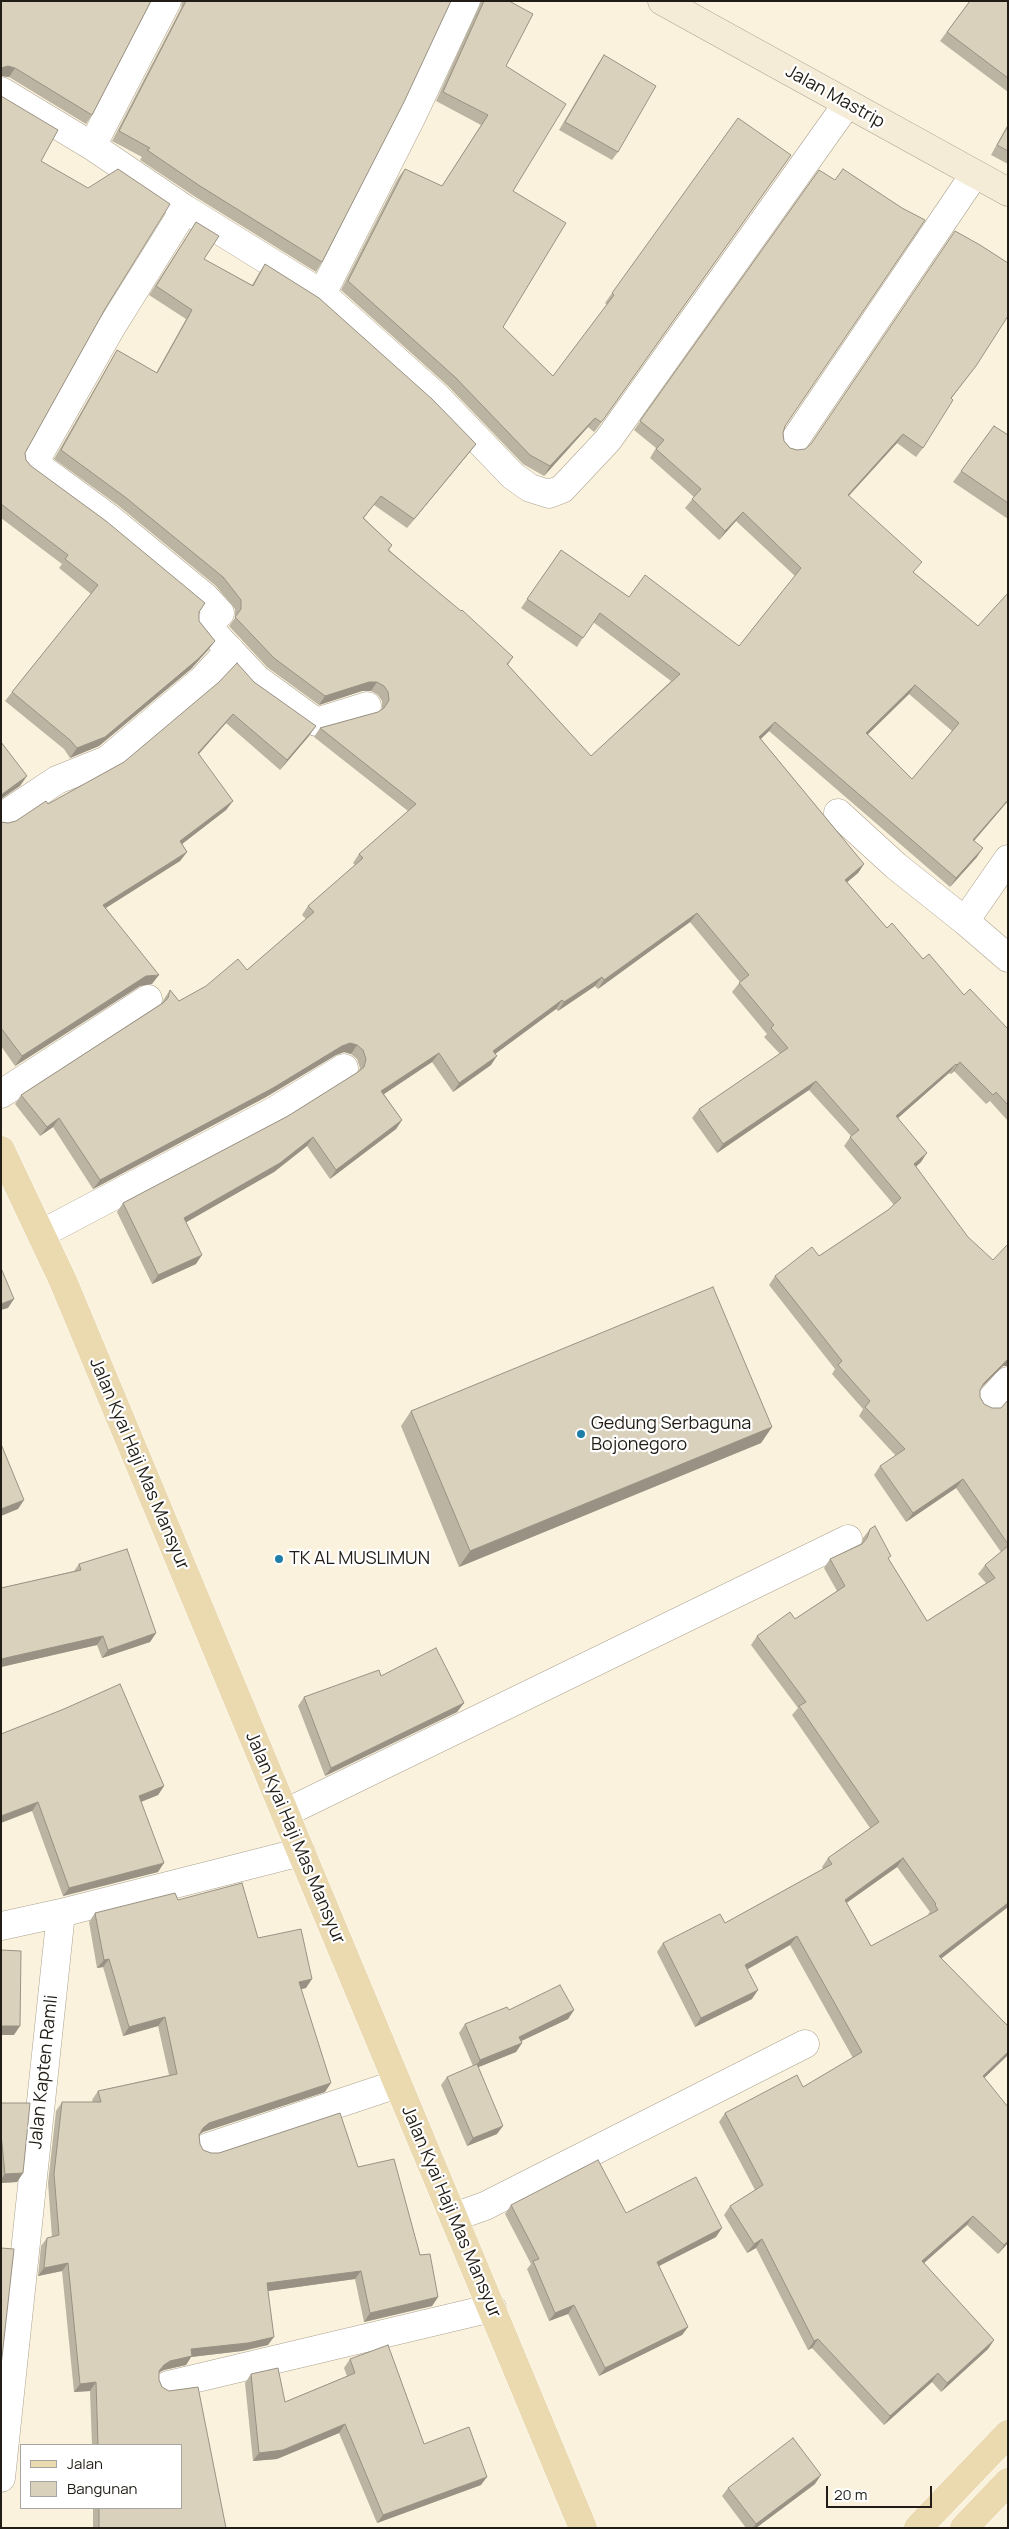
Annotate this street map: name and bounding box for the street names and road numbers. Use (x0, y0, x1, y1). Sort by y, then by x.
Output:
street label: Jalan Mastrip (782, 61, 888, 133)
street label: Jalan Kyai Haji Mas Mansyur (85, 1355, 193, 1573)
street label: Jalan Kyai Haji Mas Mansyur (241, 1729, 349, 1947)
street label: Jalan Kapten Ramli (25, 1994, 63, 2150)
street label: Jalan Kyai Haji Mas Mansyur (397, 2103, 505, 2321)

